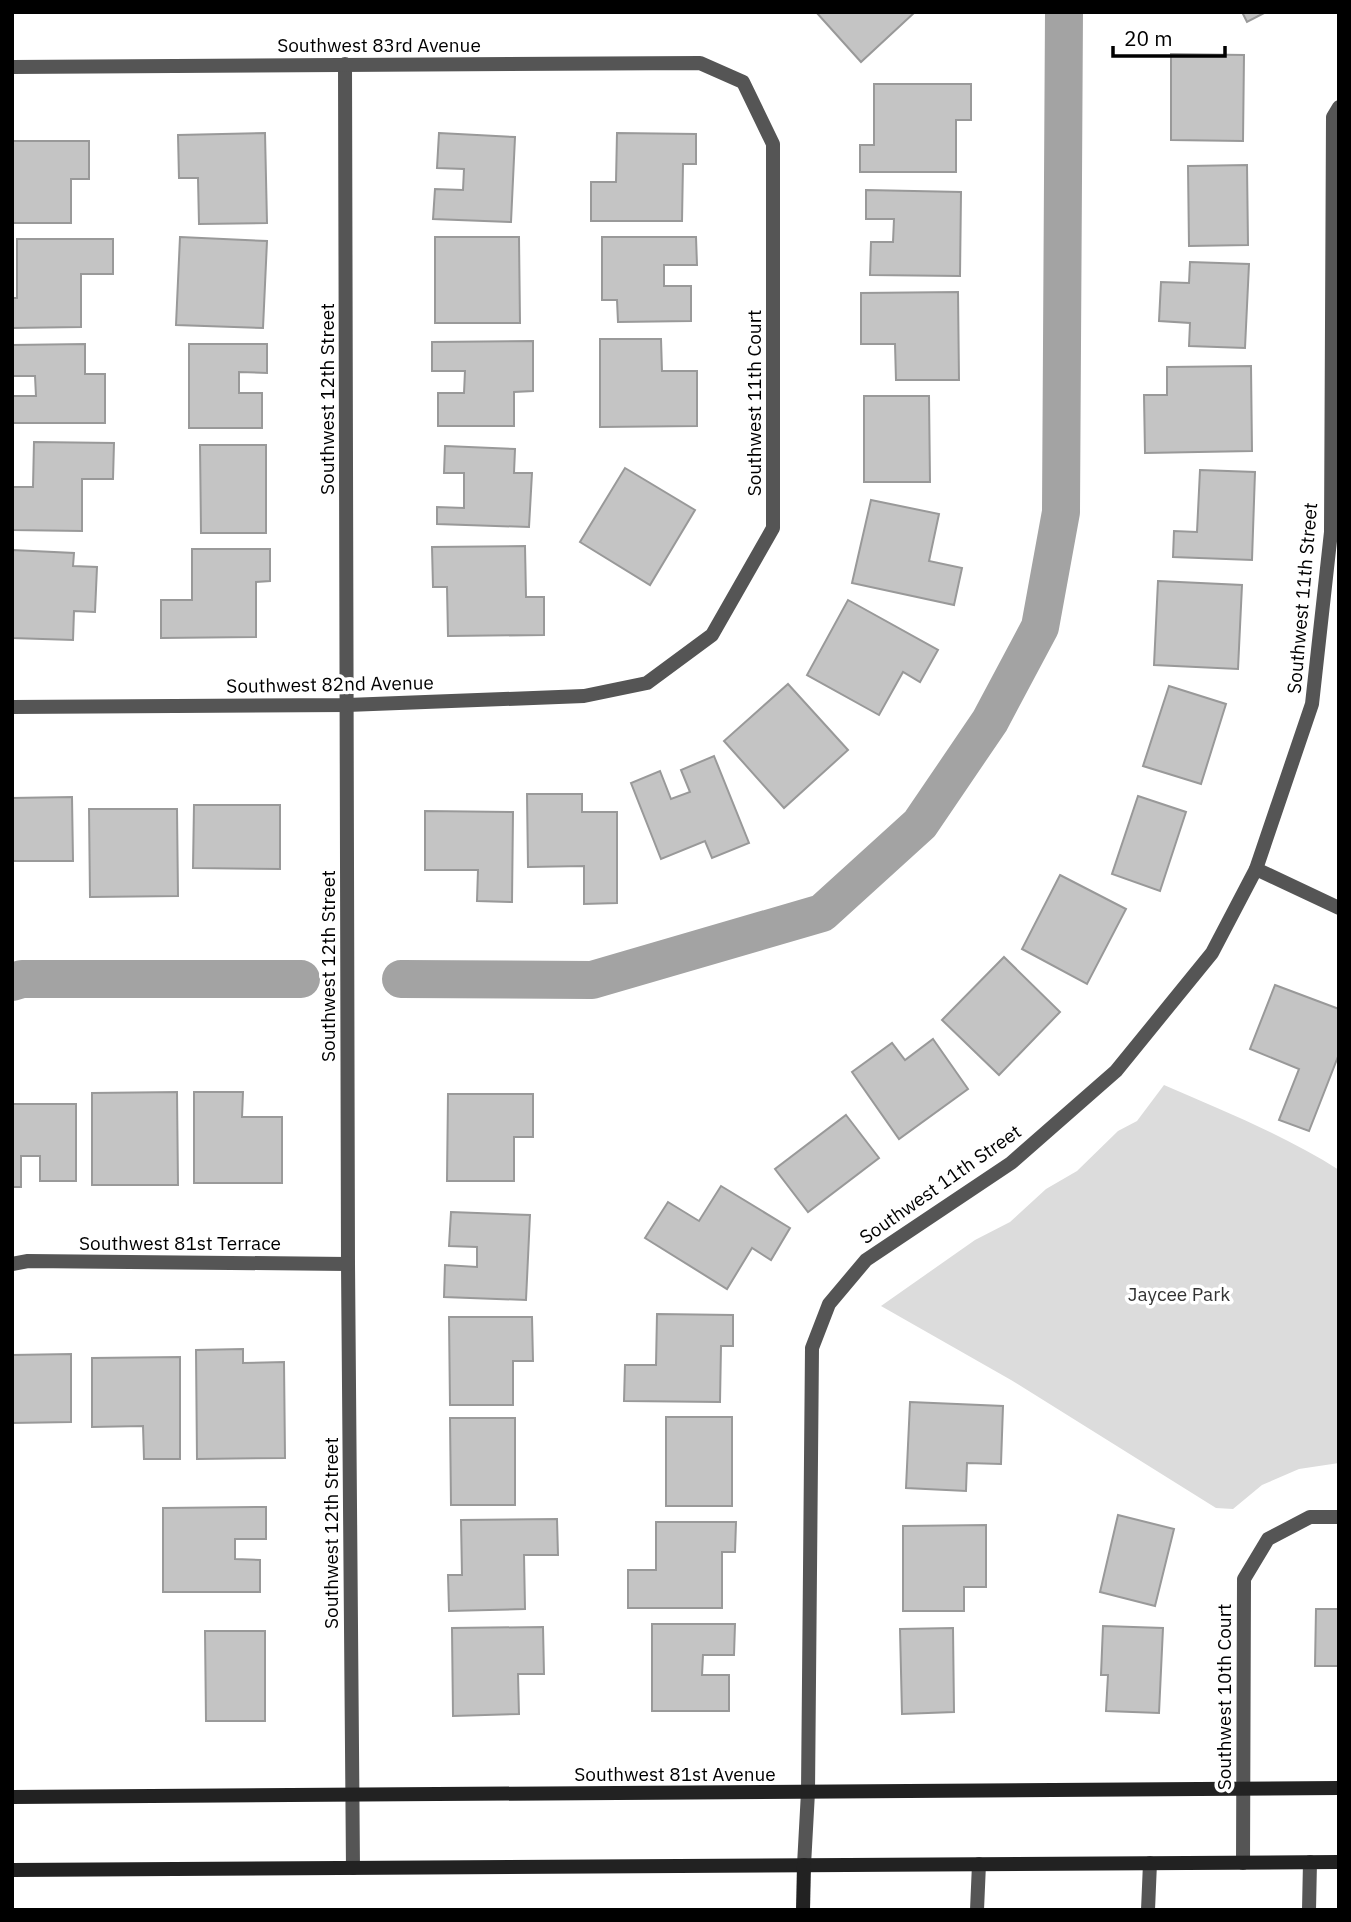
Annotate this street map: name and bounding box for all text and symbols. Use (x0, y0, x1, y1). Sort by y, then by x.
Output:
scale bar (1113, 14, 1225, 58)
text: 20 m (1124, 24, 1173, 52)
street label: Southwest 83rd Avenue (277, 33, 481, 57)
street label: Southwest 12th Street (315, 303, 339, 495)
street label: Southwest 11th Court (742, 310, 766, 496)
street label: Southwest 11th Street (1282, 501, 1322, 695)
street label: Southwest 82nd Avenue (226, 670, 434, 698)
street label: Southwest 12th Street (316, 870, 340, 1062)
street label: Southwest 11th Street (855, 1119, 1025, 1249)
street label: Southwest 81st Terrace (79, 1231, 281, 1255)
park label: Jaycee Park (1128, 1282, 1230, 1306)
street label: Southwest 12th Street (319, 1437, 343, 1629)
street label: Southwest 10th Court (1212, 1604, 1236, 1790)
street label: Southwest 81st Avenue (574, 1762, 776, 1786)

